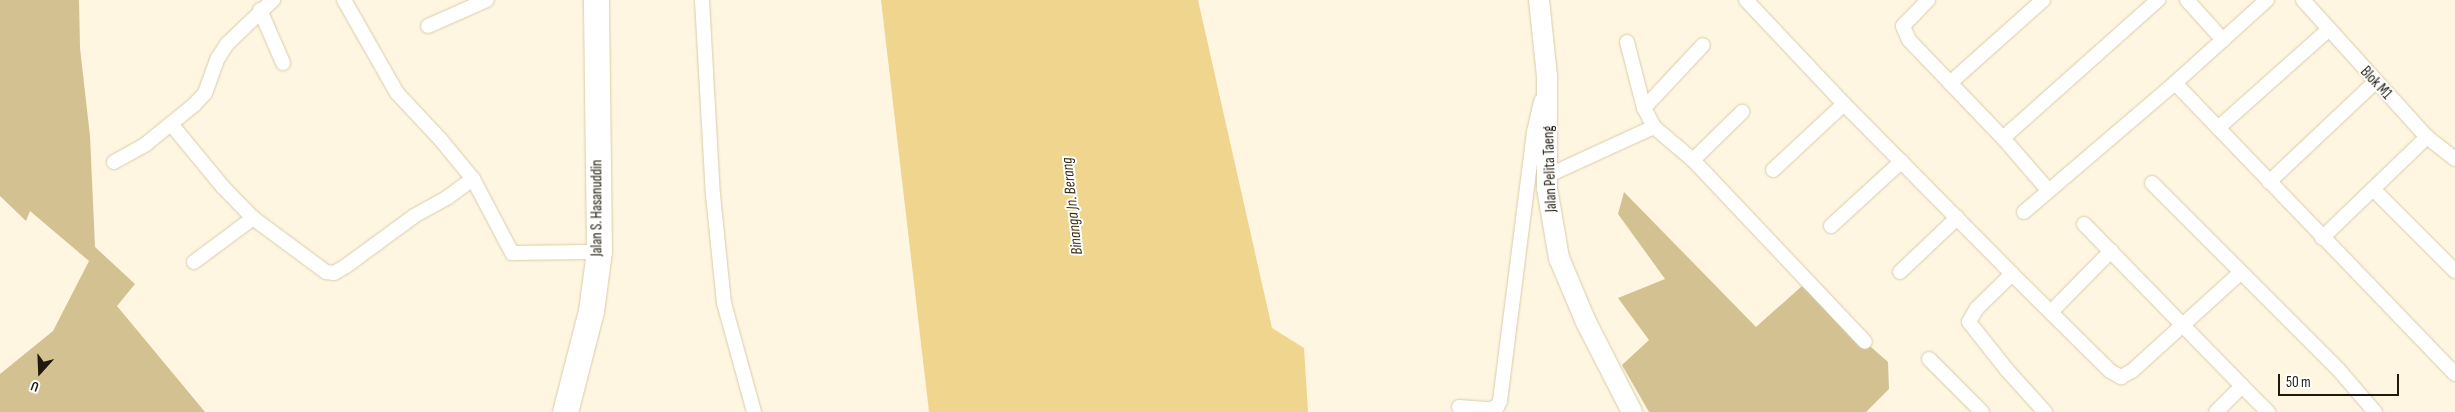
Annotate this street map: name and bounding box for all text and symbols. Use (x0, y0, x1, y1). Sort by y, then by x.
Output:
street label: Blok M1 (2356, 63, 2396, 103)
street label: Jalan Pelita Taeng (1539, 125, 1561, 213)
water label: Binanga Jn. Berang (1058, 156, 1088, 256)
street label: Jalan S. Hasanuddin (588, 160, 606, 256)
north arrow (15, 347, 65, 397)
scale bar (2280, 364, 2401, 396)
text: 50 m (2286, 373, 2311, 392)
text: U (28, 377, 41, 396)

